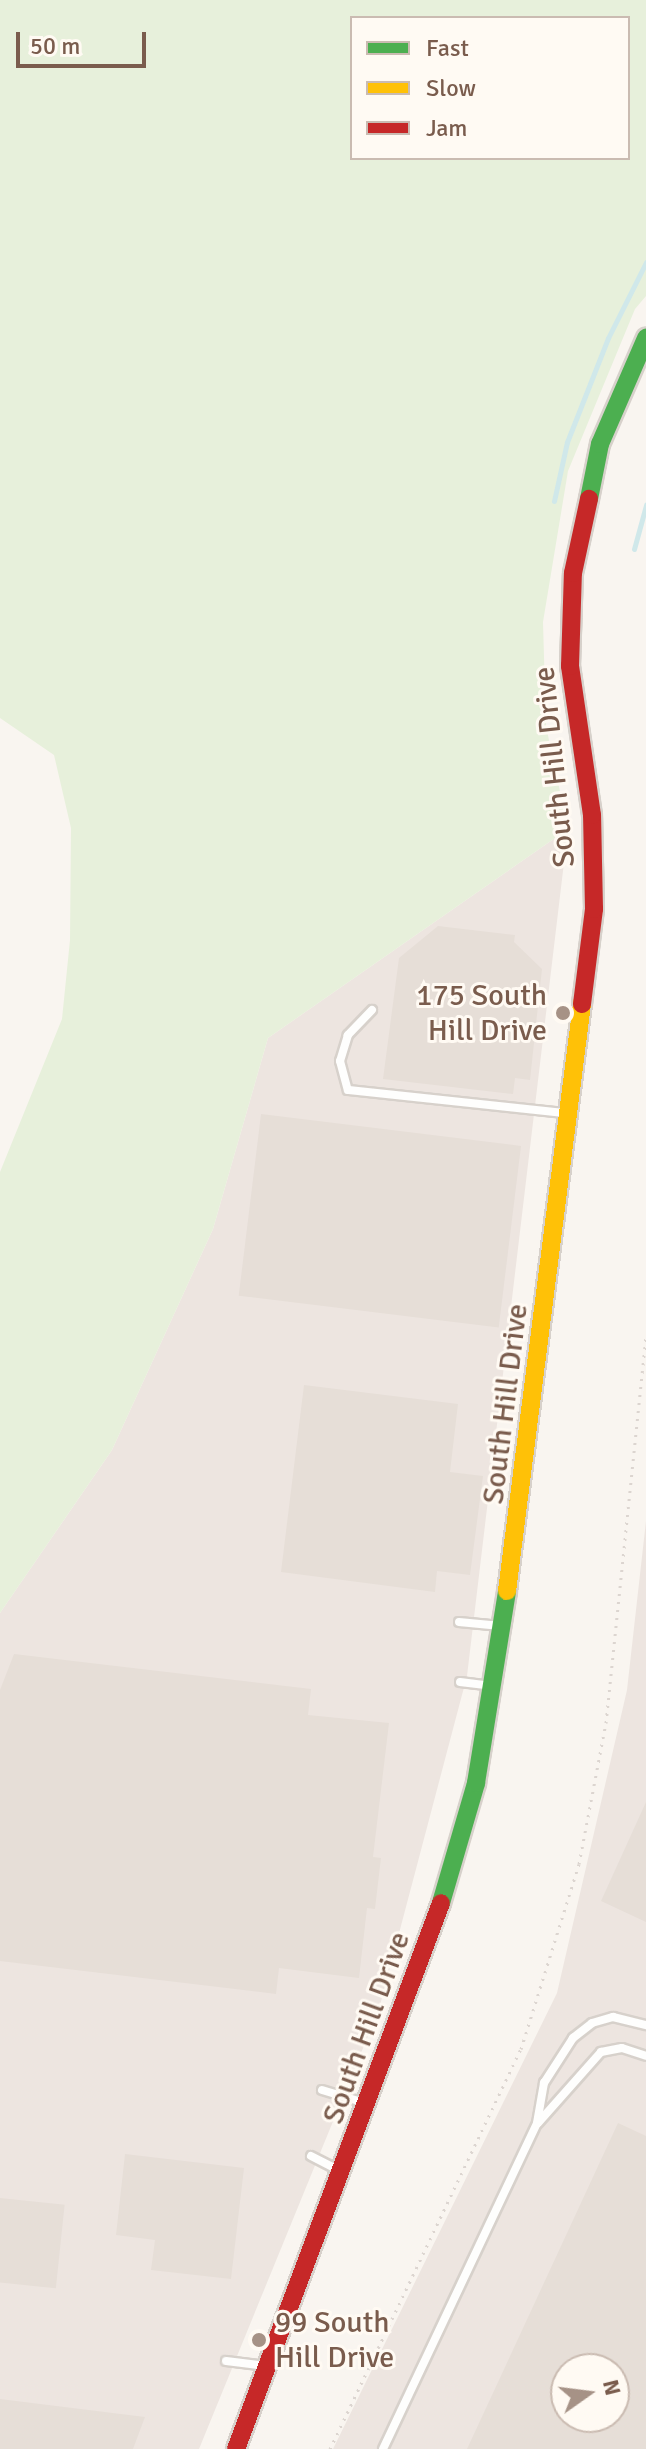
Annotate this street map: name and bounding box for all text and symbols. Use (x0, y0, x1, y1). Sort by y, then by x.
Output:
scale bar (20, 16, 150, 66)
legend (350, 16, 630, 160)
text: 50 m (30, 31, 80, 61)
text: Fast (426, 33, 469, 63)
text: Slow (426, 73, 476, 103)
text: Jam (426, 113, 467, 143)
street label: South Hill Drive (527, 665, 583, 869)
place label: 175 South Hill Drive (416, 978, 547, 1048)
marker: 175 South Hill Drive (554, 1004, 572, 1022)
street label: South Hill Drive (476, 1302, 536, 1506)
street label: South Hill Drive (316, 1927, 418, 2129)
place label: 99 South Hill Drive (275, 2305, 394, 2376)
marker: 99 South Hill Drive (250, 2331, 268, 2349)
north arrow (550, 2353, 630, 2433)
text: N (597, 2377, 627, 2398)

